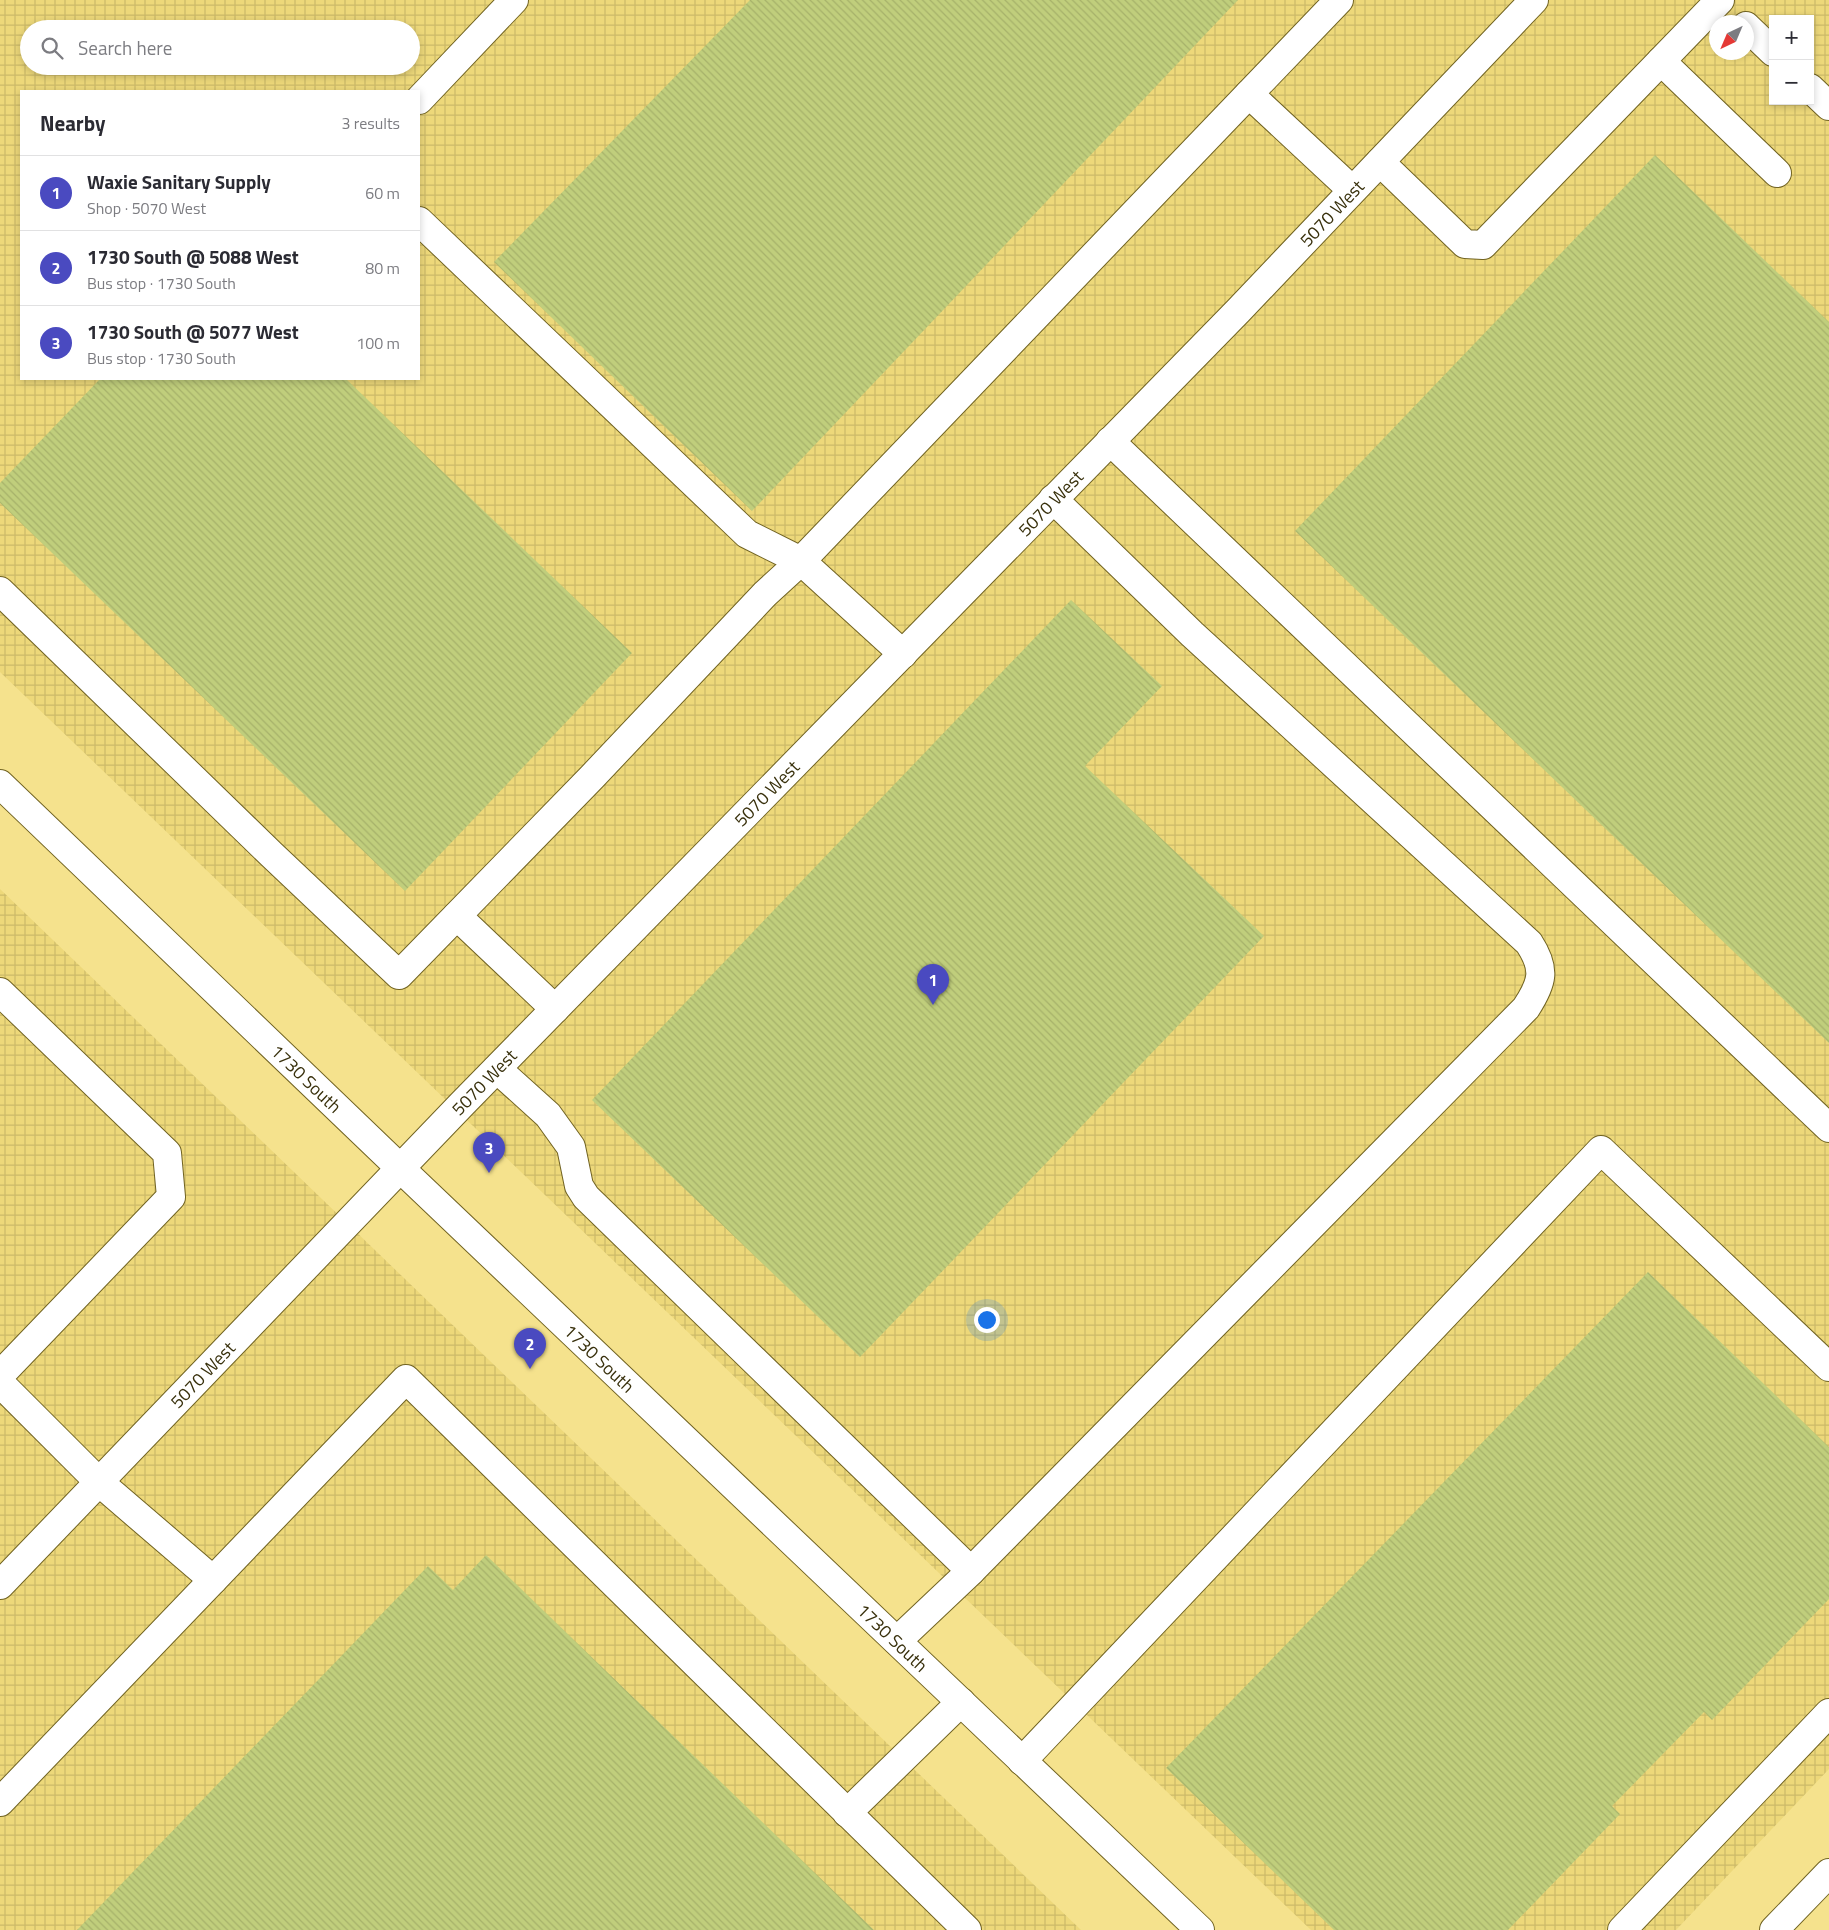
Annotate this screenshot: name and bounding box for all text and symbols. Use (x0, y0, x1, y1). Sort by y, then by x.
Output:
north arrow (1709, 15, 1754, 60)
map controls (1769, 15, 1814, 105)
button: + (1769, 15, 1814, 60)
search box (20, 20, 420, 75)
text: Search here (78, 33, 172, 62)
icon: search (38, 34, 66, 62)
button: − (1769, 60, 1814, 105)
text: Nearby (40, 107, 105, 139)
text: 3 results (341, 111, 400, 135)
text: Waxie Sanitary Supply (87, 167, 271, 196)
street label: 5070 West (1293, 173, 1371, 252)
text: 1 (52, 181, 60, 205)
text: 60 m (365, 181, 400, 205)
text: Shop · 5070 West (87, 196, 206, 220)
text: 1730 South @ 5088 West (87, 242, 299, 271)
text: 2 (52, 256, 60, 280)
text: 80 m (365, 256, 400, 280)
text: Bus stop · 1730 South (87, 271, 236, 295)
text: 1730 South @ 5077 West (87, 317, 299, 346)
text: 3 (52, 331, 60, 355)
text: 100 m (356, 331, 400, 355)
text: Bus stop · 1730 South (87, 346, 236, 370)
street label: 5070 West (1011, 463, 1090, 542)
street label: 5070 West (727, 753, 806, 832)
pin: 1 (917, 964, 949, 1005)
street label: 1730 South (265, 1038, 348, 1119)
street label: 5070 West (445, 1042, 523, 1121)
pin: 3 (473, 1132, 505, 1173)
your location (974, 1307, 1000, 1333)
street label: 1730 South (558, 1317, 641, 1399)
pin: 2 (514, 1328, 546, 1369)
street label: 5070 West (164, 1334, 241, 1414)
street label: 1730 South (851, 1597, 934, 1678)

